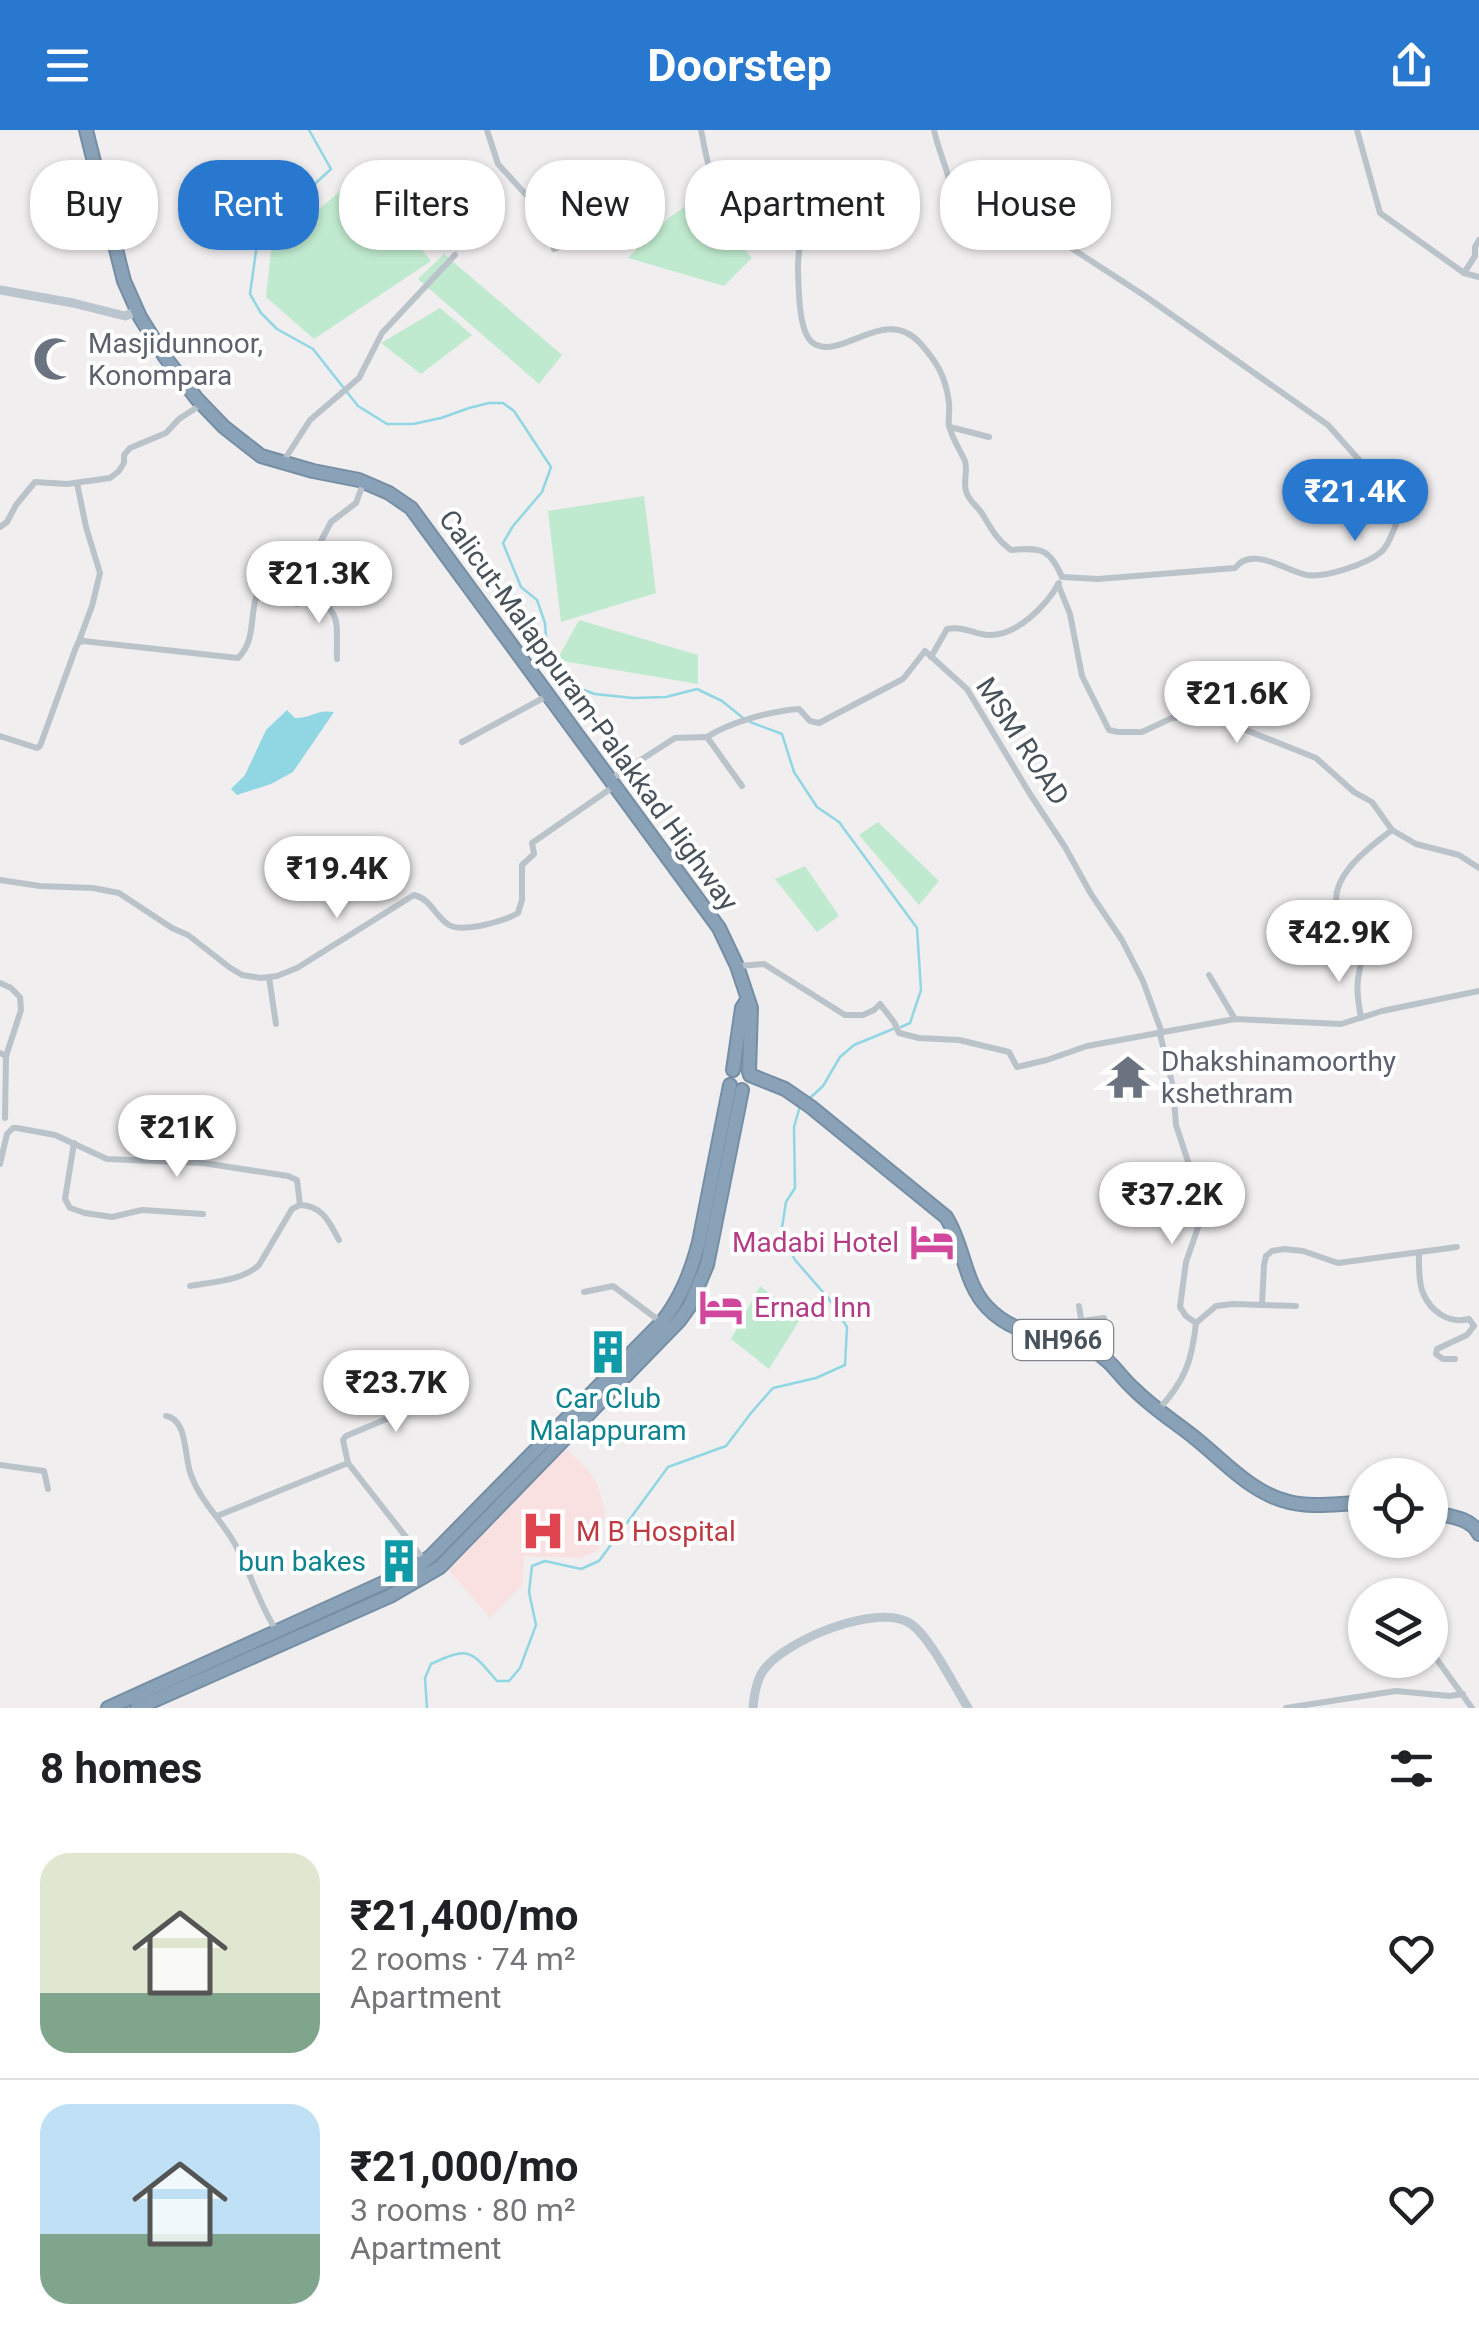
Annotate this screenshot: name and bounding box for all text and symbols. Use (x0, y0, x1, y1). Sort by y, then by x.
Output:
icon: menu (40, 38, 95, 93)
icon: share (1384, 38, 1439, 93)
text: Doorstep (647, 39, 832, 92)
chip: Buy (30, 160, 158, 250)
chip: Rent (178, 160, 319, 250)
chip: Filters (339, 160, 505, 250)
chip: New (525, 160, 665, 250)
chip: Apartment (685, 160, 920, 250)
chip: House (940, 160, 1111, 250)
place label: Masjidunnoor, Konompara (88, 327, 263, 392)
mosque icon: Masjidunnoor, Konompara (31, 335, 79, 383)
pin: ₹21.4K (1274, 459, 1436, 544)
text: ₹21.4K (1304, 472, 1406, 510)
street label: Calicut-Malappuram-Palakkad Highway (432, 503, 745, 917)
pin: ₹21.3K (238, 541, 400, 626)
text: ₹21.3K (268, 554, 370, 592)
pin: ₹21.6K (1156, 661, 1318, 746)
street label: MSM ROAD (969, 671, 1076, 811)
text: ₹21.6K (1186, 674, 1288, 712)
pin: ₹19.4K (256, 836, 418, 921)
text: ₹19.4K (286, 849, 388, 887)
pin: ₹42.9K (1258, 900, 1420, 985)
text: ₹42.9K (1288, 913, 1390, 951)
place label: Dhakshinamoorthy kshethram (1161, 1045, 1396, 1110)
temple icon: Dhakshinamoorthy kshethram (1104, 1053, 1152, 1101)
pin: ₹21K (118, 1095, 236, 1180)
text: ₹21K (140, 1108, 214, 1146)
pin: ₹37.2K (1091, 1162, 1253, 1247)
text: ₹37.2K (1121, 1175, 1223, 1213)
hotel icon: Madabi Hotel (908, 1218, 956, 1266)
place label: Madabi Hotel (732, 1226, 899, 1259)
hotel icon: Ernad Inn (697, 1283, 745, 1331)
place label: Ernad Inn (754, 1291, 871, 1324)
road number: NH966 (1013, 1320, 1113, 1360)
building icon: Car Club Malappuram (584, 1328, 632, 1376)
pin: ₹23.7K (315, 1350, 477, 1435)
text: ₹23.7K (345, 1363, 447, 1401)
place label: Car Club Malappuram (529, 1382, 687, 1447)
map controls (1348, 1458, 1448, 1678)
button: locate (1348, 1458, 1448, 1558)
hospital icon: M B Hospital (519, 1507, 567, 1555)
place label: M B Hospital (576, 1515, 736, 1548)
building icon: bun bakes (375, 1537, 423, 1585)
place label: bun bakes (238, 1545, 366, 1578)
button: layers (1348, 1578, 1448, 1678)
icon: filters (1384, 1741, 1439, 1796)
text: 8 homes (40, 1744, 202, 1793)
text: ₹21,400/mo (350, 1891, 579, 1940)
icon: home (120, 1893, 240, 2013)
icon: heart (1384, 1926, 1439, 1981)
text: 2 rooms · 74 m² (350, 1940, 575, 1978)
text: Apartment (350, 1978, 502, 2016)
text: ₹21,000/mo (350, 2142, 579, 2191)
icon: home (120, 2144, 240, 2264)
icon: heart (1384, 2177, 1439, 2232)
text: 3 rooms · 80 m² (350, 2191, 575, 2229)
text: Apartment (350, 2229, 502, 2267)

